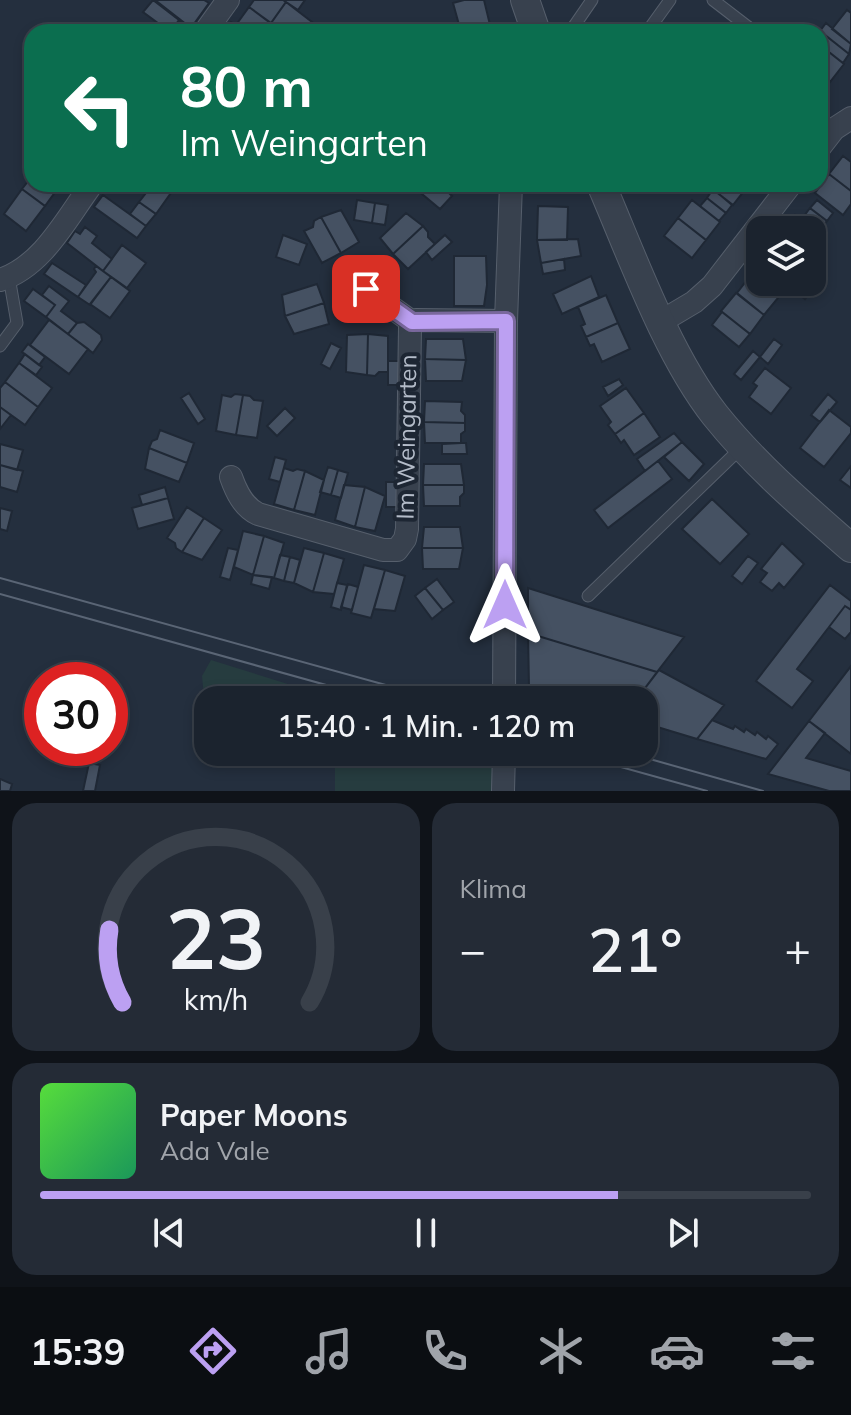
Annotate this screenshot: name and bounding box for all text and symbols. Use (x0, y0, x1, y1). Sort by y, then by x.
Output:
text: 80 m (180, 51, 313, 121)
icon: left (48, 56, 152, 160)
text: Im Weingarten (180, 120, 428, 165)
map controls (746, 216, 826, 296)
button: layers (746, 216, 826, 296)
pin (332, 255, 400, 323)
icon: arrive (344, 267, 388, 311)
street label: Im Weingarten (390, 354, 422, 520)
position arrow (463, 563, 547, 647)
speed limit sign: 30 (24, 662, 128, 766)
text: 15:40 · 1 Min. · 120 m (277, 707, 575, 745)
text: Klima (460, 872, 527, 905)
text: 23 (166, 885, 266, 990)
text: 21° (588, 912, 683, 987)
text: − (460, 922, 486, 977)
text: + (785, 922, 811, 977)
text: km/h (183, 981, 248, 1017)
text: Paper Moons (160, 1096, 348, 1134)
text: Ada Vale (160, 1134, 270, 1167)
icon: previous (147, 1211, 191, 1255)
icon: pause (404, 1211, 448, 1255)
icon: next (661, 1211, 705, 1255)
icon: directions (185, 1323, 241, 1379)
icon: music (301, 1323, 357, 1379)
icon: phone (417, 1323, 473, 1379)
icon: climate (533, 1323, 589, 1379)
icon: car (649, 1323, 705, 1379)
icon: filters (765, 1323, 821, 1379)
text: 15:39 (30, 1329, 125, 1374)

